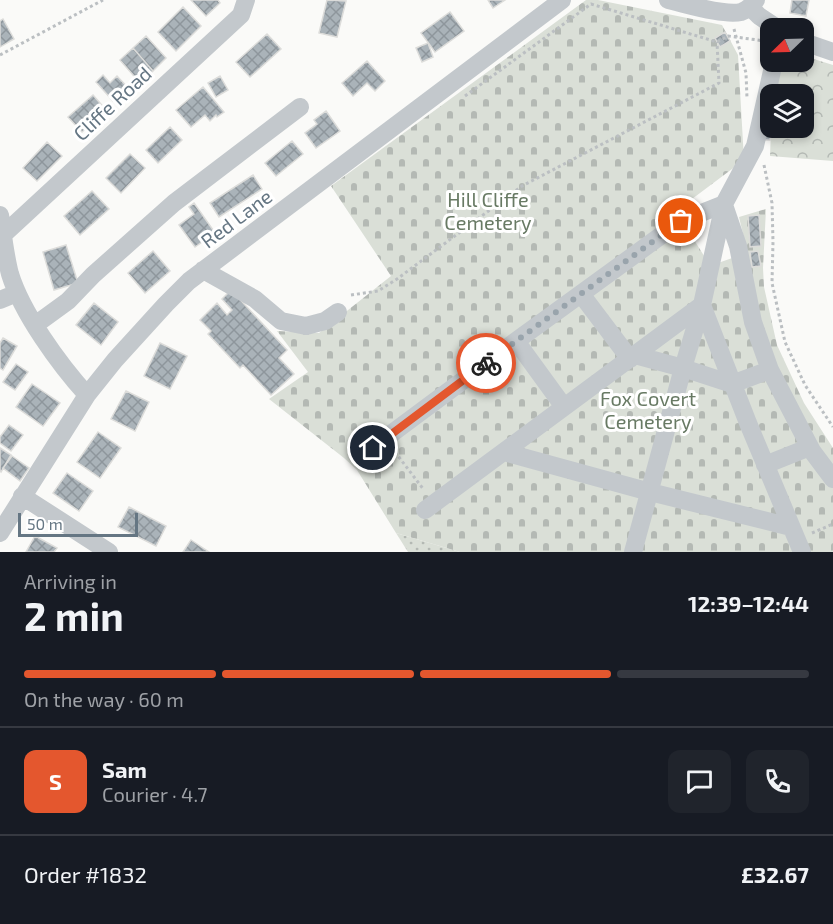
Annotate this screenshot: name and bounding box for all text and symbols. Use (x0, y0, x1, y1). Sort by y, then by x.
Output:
north arrow (760, 18, 814, 72)
map controls (760, 18, 814, 138)
street label: Cliffe Road (68, 61, 156, 145)
button: layers (760, 84, 814, 138)
street label: Red Lane (196, 184, 276, 252)
park label: Hill Cliffe Cemetery (444, 187, 532, 234)
pin (655, 195, 706, 246)
icon: bag (664, 204, 697, 237)
courier (456, 333, 516, 393)
icon: bike (470, 347, 503, 380)
park label: Fox Covert Cemetery (600, 386, 696, 433)
pin (347, 422, 398, 473)
icon: home (356, 431, 389, 464)
scale bar (18, 510, 138, 538)
text: 50 m (27, 514, 63, 533)
text: Arriving in (24, 569, 117, 593)
text: 12:39–12:44 (688, 590, 809, 616)
text: 2 min (24, 592, 124, 639)
text: On the way · 60 m (24, 687, 184, 711)
button: chat (668, 750, 731, 813)
button: phone (746, 750, 809, 813)
text: Sam (102, 756, 147, 782)
text: S (49, 768, 62, 794)
text: Courier · 4.7 (102, 782, 208, 806)
text: Order #1832 (24, 861, 147, 887)
text: £32.67 (741, 861, 809, 887)

